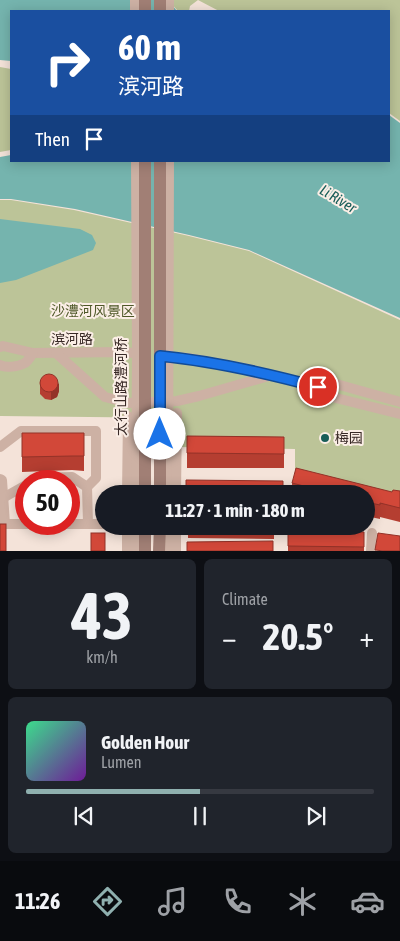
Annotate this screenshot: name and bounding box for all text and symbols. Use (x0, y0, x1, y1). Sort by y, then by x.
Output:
text: 60 m (118, 27, 181, 67)
icon: right (35, 30, 100, 95)
text: 滨河路 (118, 73, 184, 99)
icon: arrive (80, 125, 108, 153)
text: Then (35, 128, 70, 150)
water label: Li River (317, 181, 360, 216)
park label: 沙澧河风景区 (51, 303, 135, 319)
street label: 滨河路 (51, 331, 93, 347)
street label: 太行山路澧河桥 (113, 338, 129, 436)
pin (297, 366, 339, 408)
icon: arrive (304, 373, 332, 401)
position arrow (133, 407, 185, 459)
place label: 梅园 (335, 430, 363, 446)
marker: 梅园 (319, 432, 331, 444)
speed limit sign: 50 (15, 470, 80, 535)
text: 11:27 · 1 min · 180 m (165, 499, 305, 521)
text: 43 (71, 578, 133, 653)
text: Climate (222, 590, 268, 608)
text: 20.5° (263, 615, 333, 658)
text: − (222, 621, 237, 653)
text: + (359, 621, 374, 653)
text: km/h (86, 648, 118, 666)
text: Golden Hour (101, 731, 189, 753)
text: Lumen (101, 753, 141, 771)
icon: previous (70, 802, 98, 830)
icon: pause (186, 802, 214, 830)
icon: next (302, 802, 330, 830)
icon: directions (90, 884, 125, 919)
icon: music (155, 884, 190, 919)
icon: phone (220, 884, 255, 919)
icon: climate (285, 884, 320, 919)
icon: car (350, 884, 385, 919)
text: 11:26 (15, 888, 60, 914)

